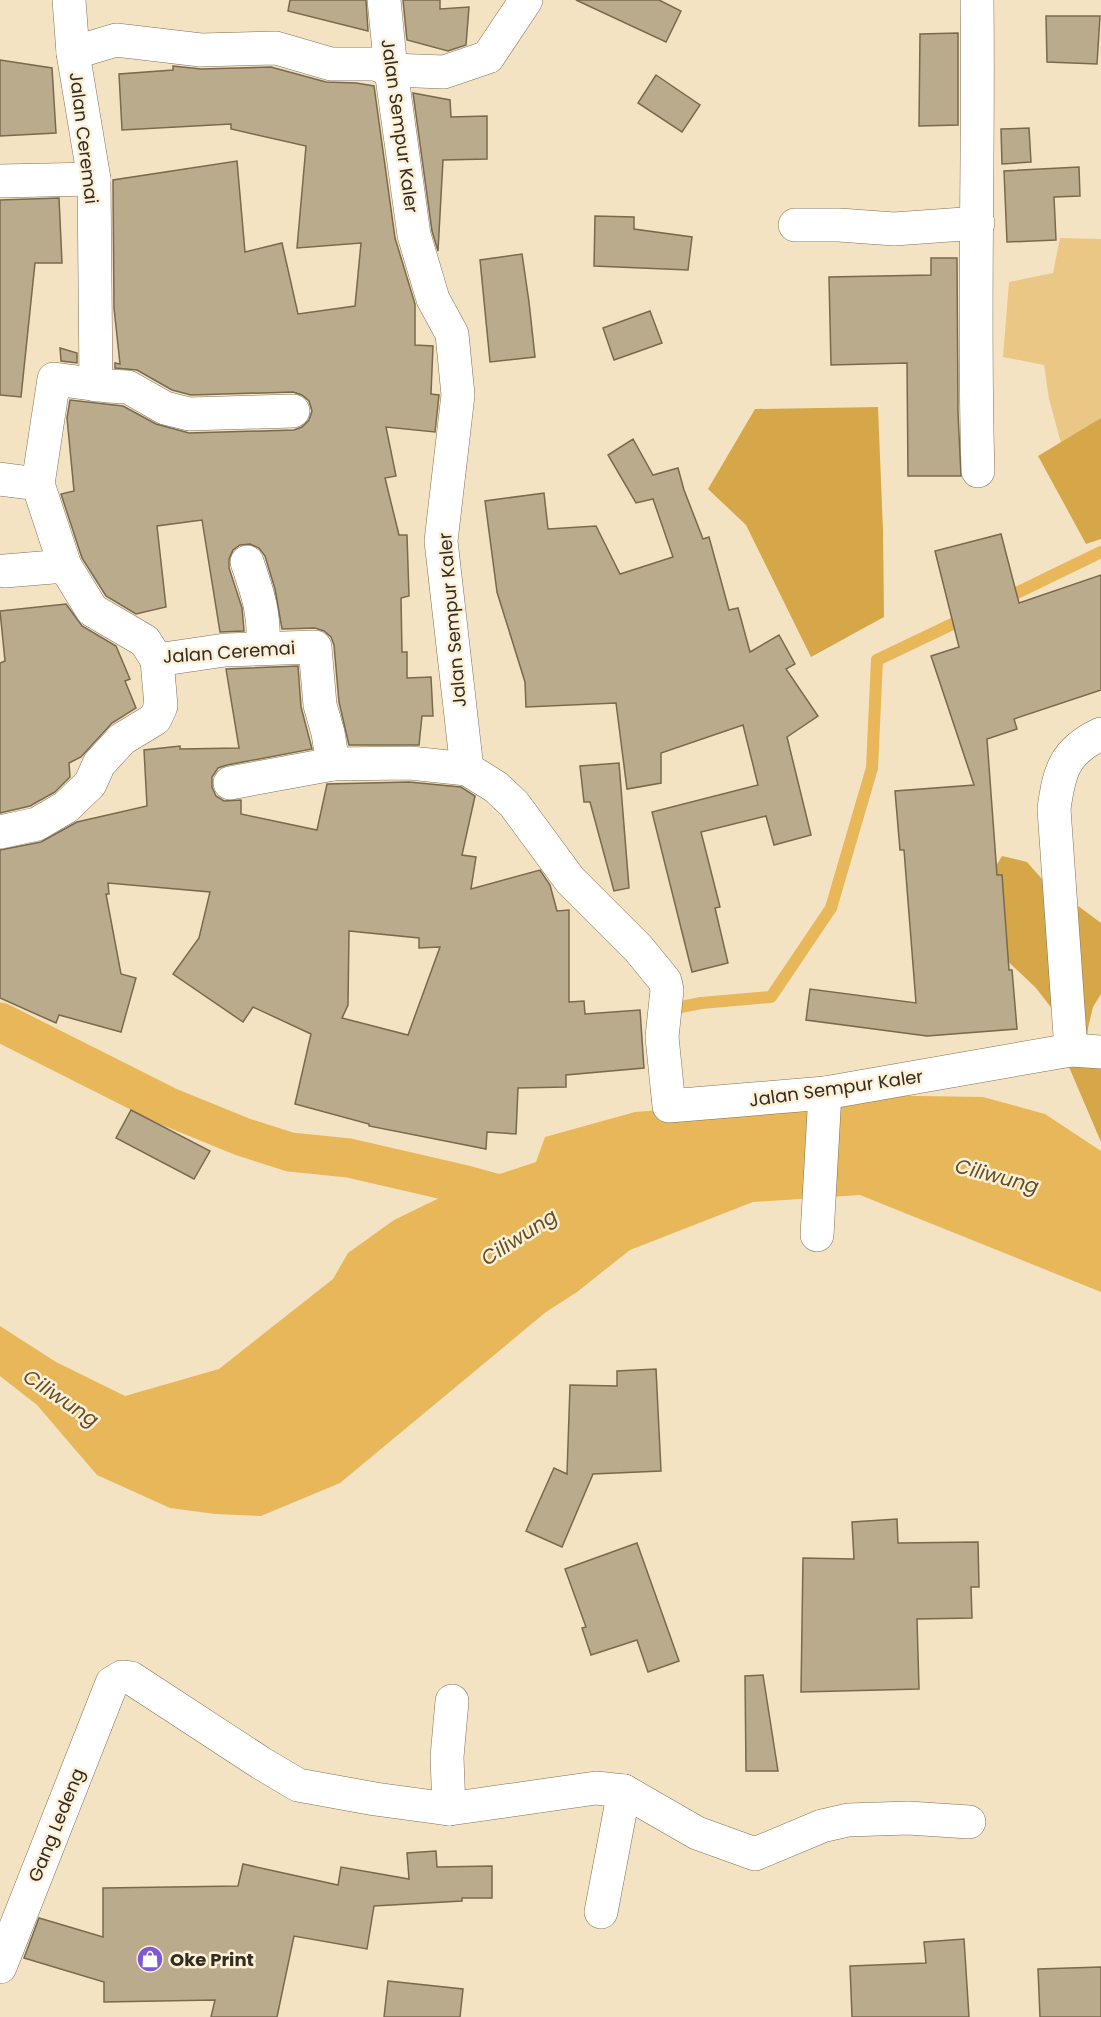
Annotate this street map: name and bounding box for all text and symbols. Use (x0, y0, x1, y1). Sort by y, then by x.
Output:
street label: Jalan Sempur Kaler (375, 37, 425, 215)
street label: Jalan Ceremai (64, 71, 104, 205)
street label: Jalan Sempur Kaler (432, 531, 472, 708)
street label: Jalan Ceremai (162, 635, 296, 669)
street label: Jalan Sempur Kaler (747, 1063, 925, 1113)
water label: Ciliwung (952, 1151, 1042, 1201)
water label: Ciliwung (475, 1202, 563, 1272)
water label: Ciliwung (18, 1362, 104, 1434)
street label: Gang Ledeng (22, 1764, 90, 1886)
shop icon: Oke Print (135, 1944, 165, 1974)
place label: Oke Print (170, 1947, 254, 1972)

